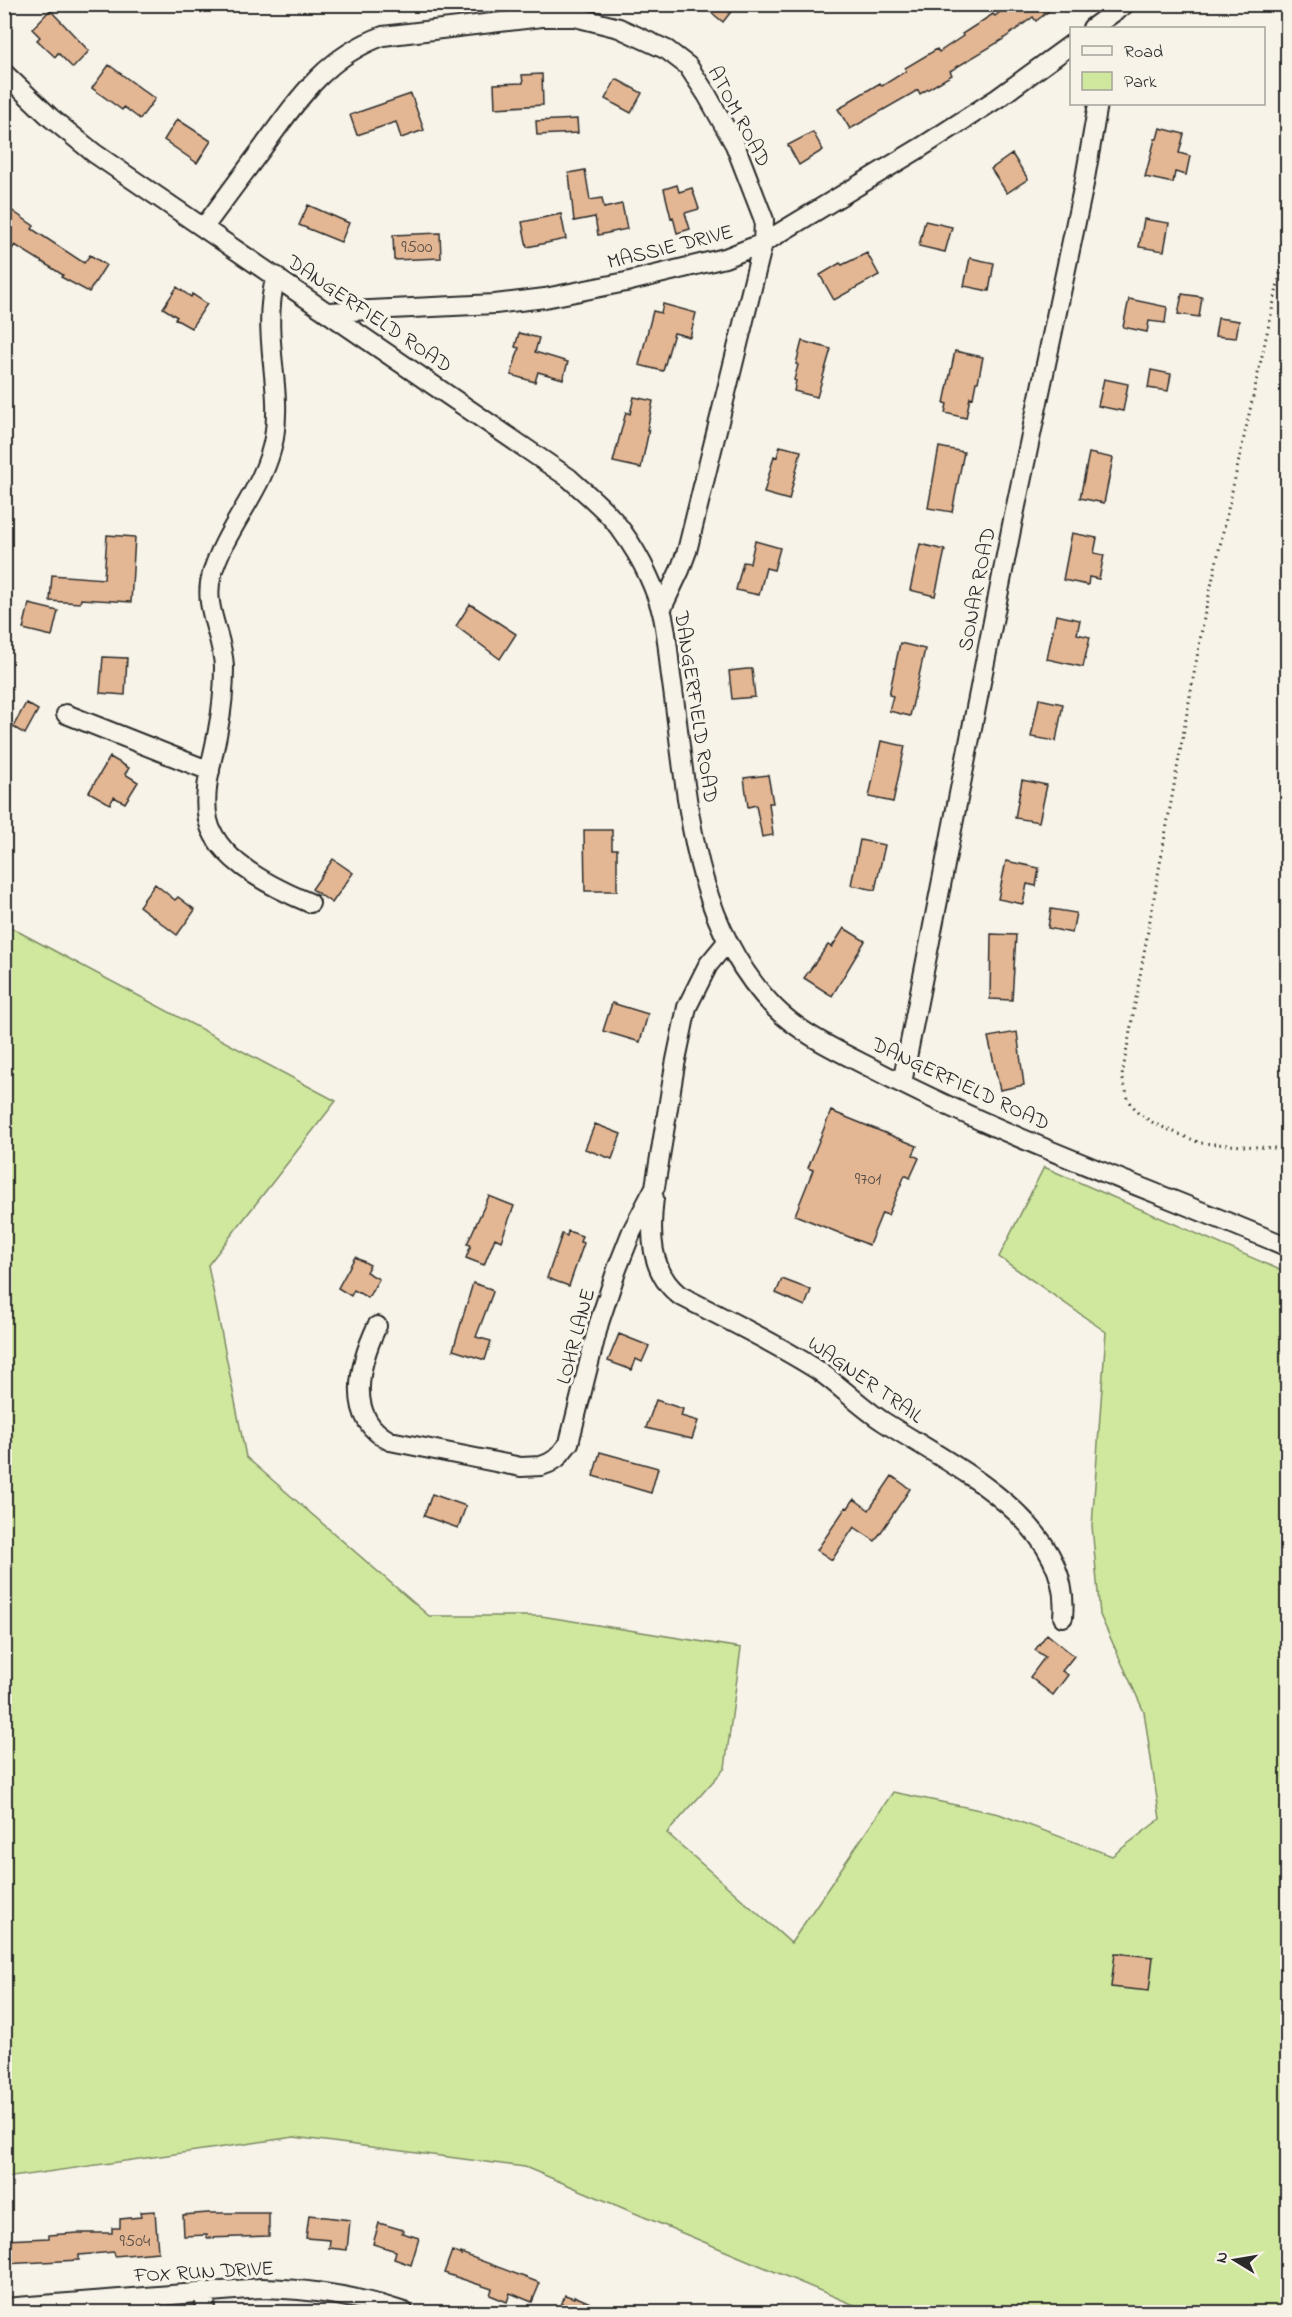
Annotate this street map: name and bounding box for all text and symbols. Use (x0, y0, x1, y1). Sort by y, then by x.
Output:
legend (1070, 27, 1265, 105)
text: Road (1124, 40, 1163, 66)
street label: ATOM ROAD (699, 61, 777, 173)
text: Park (1124, 70, 1157, 96)
street label: MASSIE DRIVE (604, 218, 737, 278)
house number: 9500 (401, 235, 433, 261)
street label: DANGERFIELD ROAD (279, 248, 458, 381)
street label: SONAR ROAD (951, 525, 1005, 654)
street label: DANGERFIELD ROAD (665, 608, 725, 805)
street label: DANGERFIELD ROAD (865, 1030, 1054, 1139)
house number: 9701 (855, 1167, 881, 1193)
street label: LOHR LANE (550, 1285, 604, 1388)
street label: WAGNER TRAIL (801, 1330, 929, 1432)
house number: 9504 (120, 2229, 151, 2255)
north arrow (1205, 2230, 1265, 2290)
text: N (1209, 2250, 1235, 2265)
street label: FOX RUN DRIVE (132, 2254, 275, 2292)

